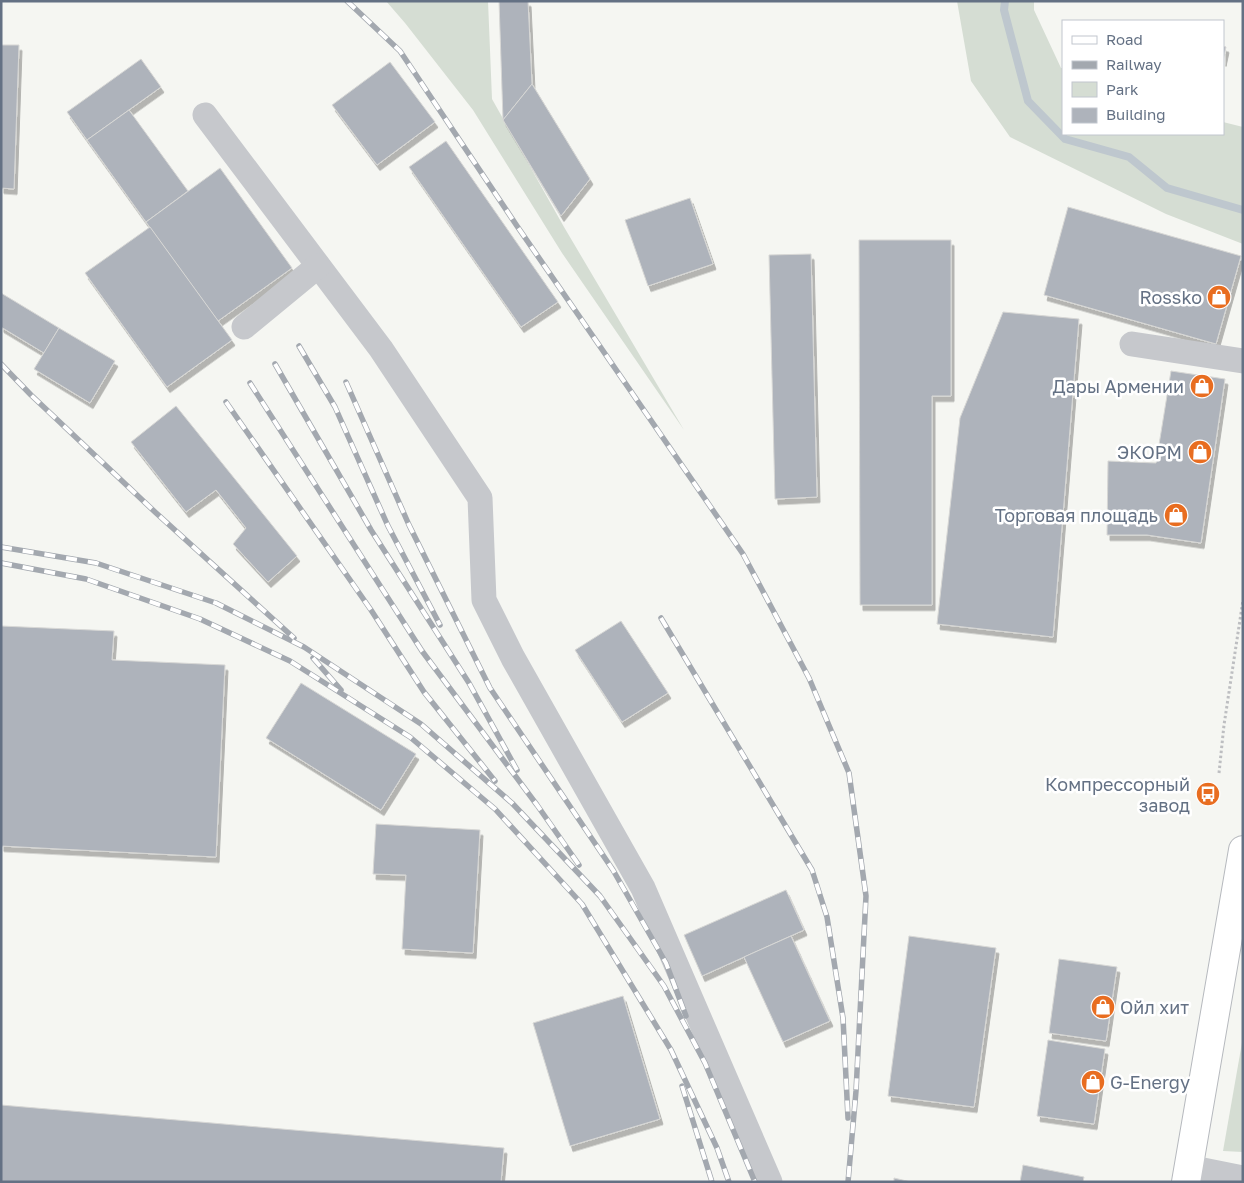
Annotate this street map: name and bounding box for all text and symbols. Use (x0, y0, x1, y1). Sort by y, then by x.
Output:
legend (1062, 20, 1224, 135)
text: Road (1106, 30, 1143, 48)
text: Railway (1106, 55, 1162, 73)
text: Park (1106, 80, 1139, 98)
text: Building (1106, 105, 1166, 123)
shop icon: Rossko (1206, 284, 1232, 310)
place label: Rossko (1139, 286, 1202, 308)
shop icon: Дары Армении (1189, 373, 1215, 399)
place label: Дары Армении (1053, 375, 1184, 397)
shop icon: ЭКОРМ (1187, 439, 1213, 465)
place label: ЭКОРМ (1117, 441, 1182, 463)
shop icon: Торговая площадь (1163, 502, 1189, 528)
place label: Торговая площадь (995, 504, 1158, 526)
place label: Компрессорный завод (1045, 773, 1190, 816)
bus stop icon: Компрессорный завод (1195, 781, 1221, 807)
shop icon: Ойл хит (1090, 994, 1116, 1020)
place label: Ойл хит (1120, 996, 1189, 1018)
shop icon: G-Energy (1080, 1069, 1106, 1095)
place label: G-Energy (1110, 1071, 1190, 1093)

